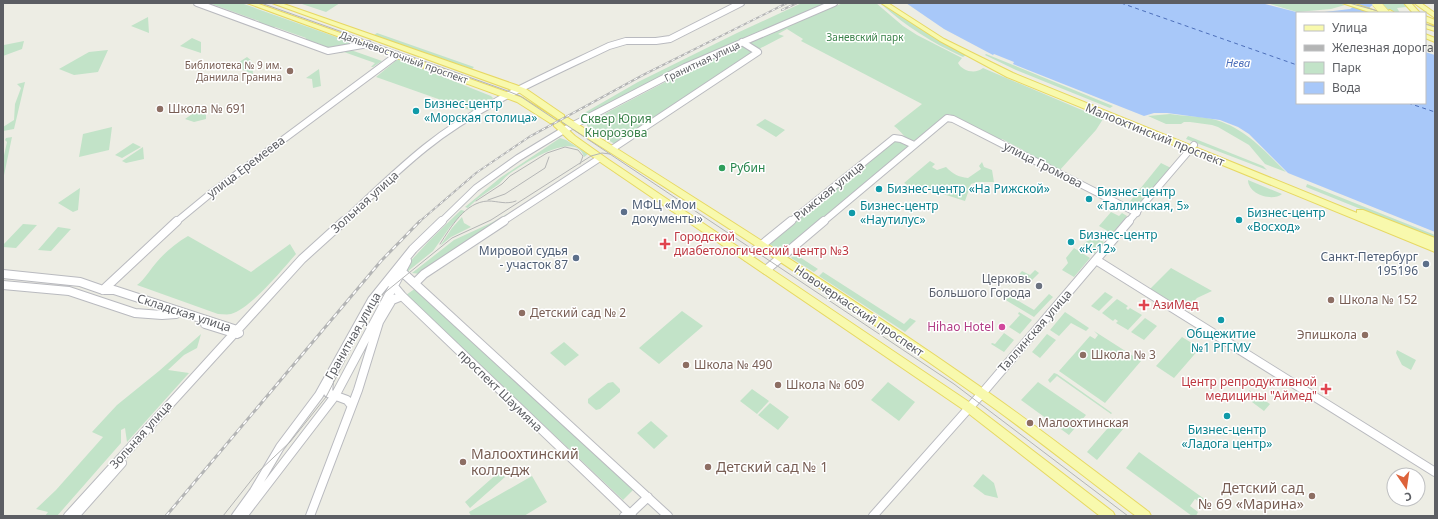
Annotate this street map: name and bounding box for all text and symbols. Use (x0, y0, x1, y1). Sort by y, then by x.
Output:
legend (1296, 12, 1426, 104)
text: Улица (1332, 19, 1367, 36)
street label: Дальневосточный проспект (338, 27, 470, 87)
park label: Заневский парк (827, 30, 904, 44)
street label: Гранитная улица (662, 37, 742, 85)
text: Железная дорога (1332, 39, 1434, 56)
water label: Нева (1226, 55, 1250, 70)
place label: Библиотека № 9 им. Даниила Гранина (185, 58, 282, 84)
text: Парк (1332, 59, 1362, 76)
marker: Библиотека № 9 им. Даниила Гранина (285, 66, 295, 76)
text: Вода (1332, 79, 1361, 96)
place label: Бизнес-центр «Морская столица» (424, 95, 537, 126)
street label: Малоохтинский проспект (1083, 99, 1228, 170)
place label: Школа № 691 (168, 100, 246, 117)
marker: Школа № 691 (155, 104, 165, 114)
marker: Бизнес-центр «Морская столица» (411, 106, 421, 116)
park label: Сквер Юрия Кнорозова (580, 110, 652, 141)
street label: улица Еремеева (203, 132, 288, 202)
street label: улица Громова (1001, 137, 1086, 192)
street label: Рижская улица (790, 157, 868, 224)
place label: Рубин (730, 159, 765, 176)
marker: Рубин (717, 163, 727, 173)
street label: Зольная улица (327, 167, 402, 237)
place label: Бизнес-центр «На Рижской» (887, 180, 1050, 197)
place label: Бизнес-центр «Таллинская, 5» (1097, 183, 1189, 214)
marker: Бизнес-центр «На Рижской» (874, 184, 884, 194)
marker: Бизнес-центр «Таллинская, 5» (1084, 194, 1094, 204)
place label: МФЦ «Мои документы» (632, 196, 703, 227)
place label: Бизнес-центр «Наутилус» (860, 197, 939, 228)
place label: Бизнес-центр «Восход» (1247, 204, 1326, 235)
marker: МФЦ «Мои документы» (619, 207, 629, 217)
marker: Бизнес-центр «Наутилус» (847, 208, 857, 218)
marker: Бизнес-центр «Восход» (1234, 215, 1244, 225)
place label: Бизнес-центр «К-12» (1079, 226, 1158, 257)
place label: Городской диабетологический центр №3 (674, 228, 849, 259)
marker: Бизнес-центр «К-12» (1066, 237, 1076, 247)
marker: Городской диабетологический центр №3 (659, 238, 671, 250)
place label: Мировой судья - участок 87 (479, 242, 568, 273)
place label: Санкт-Петербург 195196 (1321, 248, 1418, 279)
marker: Мировой судья - участок 87 (571, 253, 581, 263)
marker: Санкт-Петербург 195196 (1421, 259, 1431, 269)
street label: Новочеркасский проспект (791, 261, 928, 361)
place label: Церковь Большого Города (929, 270, 1031, 301)
marker: Церковь Большого Города (1034, 281, 1044, 291)
street label: Таллинская улица (994, 286, 1075, 376)
street label: Складская улица (135, 289, 233, 336)
street label: Гранитная улица (321, 289, 384, 383)
place label: Школа № 152 (1339, 291, 1418, 308)
marker: Школа № 152 (1326, 295, 1336, 305)
place label: АзиМед (1153, 296, 1199, 313)
marker: АзиМед (1138, 299, 1150, 311)
place label: Детский сад № 2 (530, 304, 626, 321)
marker: Детский сад № 2 (517, 308, 527, 318)
marker: Общежитие №1 РГГМУ (1216, 315, 1226, 325)
place label: Hihao Hotel (927, 318, 994, 335)
marker: Hihao Hotel (997, 322, 1007, 332)
place label: Общежитие №1 РГГМУ (1186, 325, 1256, 356)
place label: Эпишкола (1297, 326, 1357, 343)
marker: Эпишкола (1360, 330, 1370, 340)
street label: проспект Шаумяна (454, 346, 546, 436)
place label: Школа № 3 (1091, 346, 1156, 363)
marker: Школа № 3 (1078, 350, 1088, 360)
place label: Школа № 490 (694, 356, 773, 373)
marker: Школа № 490 (681, 360, 691, 370)
place label: Центр репродуктивной медицины "Аймед" (1181, 373, 1317, 404)
place label: Школа № 609 (786, 376, 865, 393)
marker: Школа № 609 (773, 380, 783, 390)
marker: Центр репродуктивной медицины "Аймед" (1320, 383, 1332, 395)
street label: Зольная улица (106, 397, 176, 472)
marker: Бизнес-центр «Ладога центр» (1222, 411, 1232, 421)
place label: Малоохтинская (1038, 414, 1129, 431)
marker: Малоохтинская (1025, 418, 1035, 428)
place label: Бизнес-центр «Ладога центр» (1182, 421, 1272, 452)
place label: Малоохтинский колледж (471, 444, 579, 479)
marker: Малоохтинский колледж (458, 457, 468, 467)
place label: Детский сад № 1 (716, 457, 828, 476)
marker: Детский сад № 1 (703, 462, 713, 472)
north arrow (1386, 467, 1426, 507)
place label: Детский сад № 69 «Марина» (1198, 478, 1304, 513)
text: С (1403, 489, 1414, 505)
marker: Детский сад № 69 «Марина» (1307, 491, 1317, 501)

